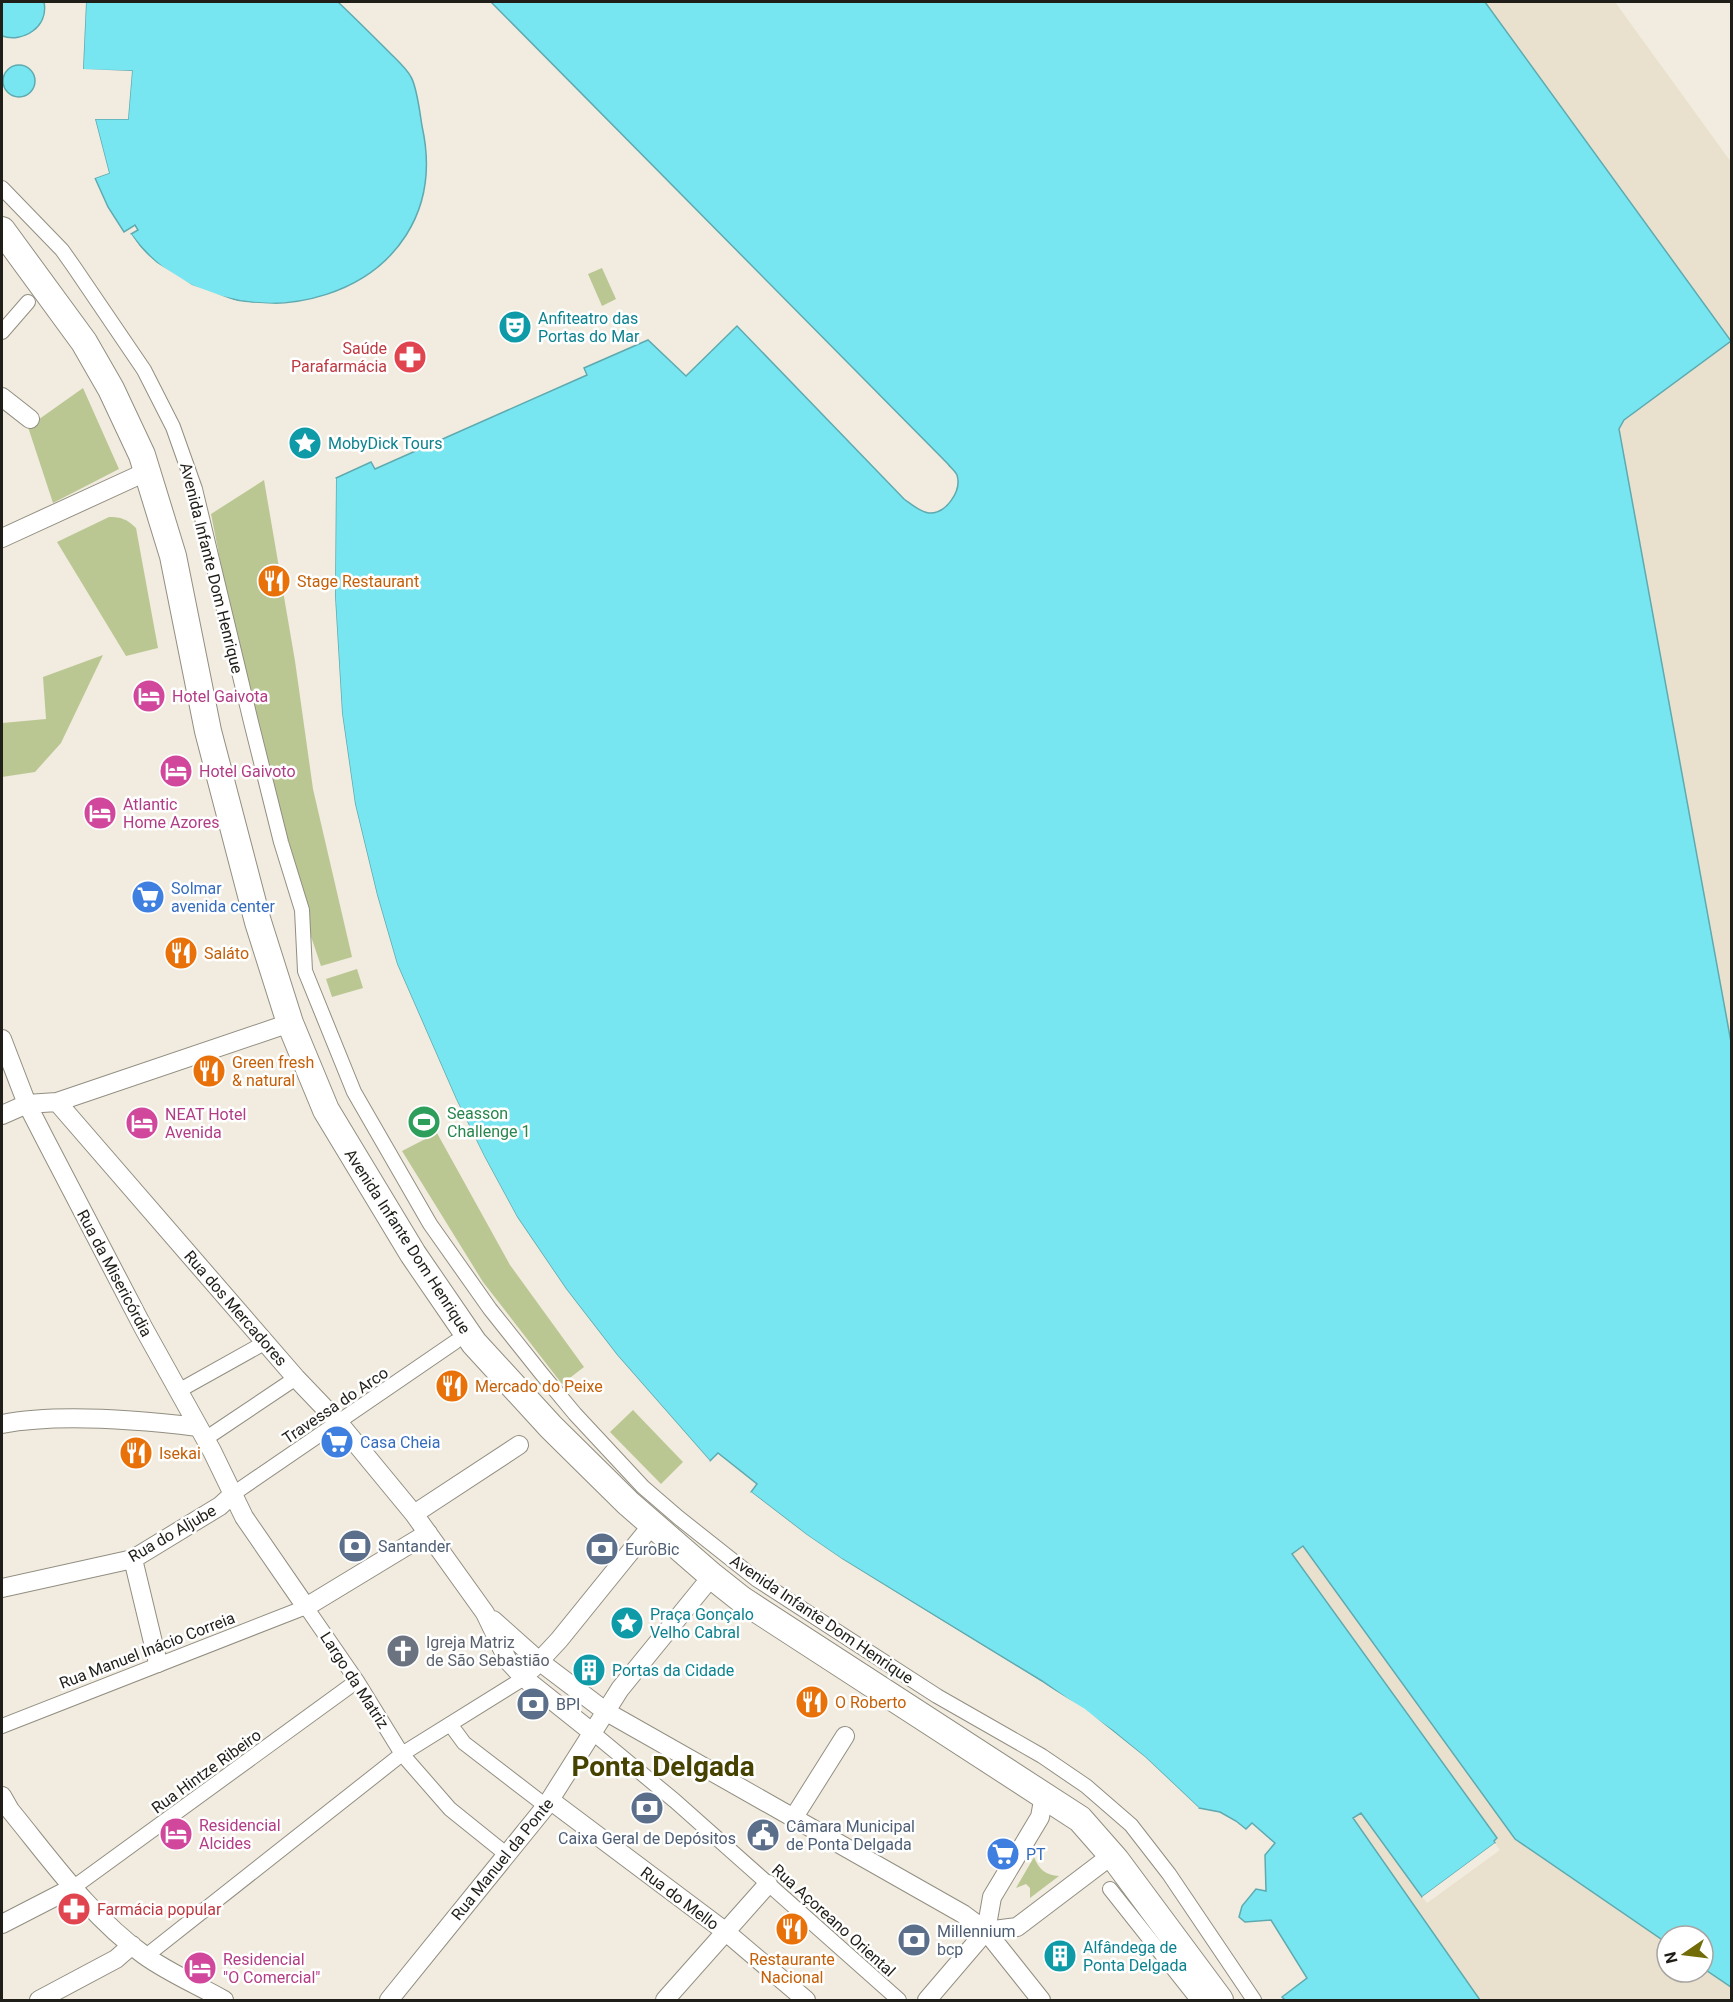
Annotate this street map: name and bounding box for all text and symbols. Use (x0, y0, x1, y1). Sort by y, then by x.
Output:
theatre icon: Anfiteatro das Portas do Mar (497, 309, 533, 345)
place label: Anfiteatro das Portas do Mar (538, 309, 640, 346)
place label: Saúde Parafarmácia (291, 339, 387, 376)
pharmacy icon: Saúde Parafarmácia (392, 339, 428, 375)
place icon: MobyDick Tours (287, 425, 323, 461)
place label: MobyDick Tours (328, 434, 443, 453)
street label: Avenida Infante Dom Henrique (176, 461, 247, 676)
restaurant icon: Stage Restaurant (256, 563, 292, 599)
place label: Stage Restaurant (297, 572, 419, 591)
hotel icon: Hotel Gaivota (131, 678, 167, 714)
place label: Hotel Gaivota (172, 687, 268, 706)
hotel icon: Hotel Gaivoto (158, 753, 194, 789)
place label: Hotel Gaivoto (199, 762, 296, 781)
hotel icon: Atlantic Home Azores (82, 795, 118, 831)
place label: Atlantic Home Azores (123, 795, 220, 832)
supermarket icon: Solmar avenida center (130, 879, 166, 915)
place label: Solmar avenida center (171, 879, 276, 916)
restaurant icon: Saláto (163, 935, 199, 971)
place label: Saláto (204, 944, 249, 963)
restaurant icon: Green fresh & natural (191, 1053, 227, 1089)
place label: Green fresh & natural (232, 1053, 314, 1090)
sports icon: Seasson Challenge 1 (406, 1104, 442, 1140)
place label: Seasson Challenge 1 (447, 1104, 530, 1141)
hotel icon: NEAT Hotel Avenida (124, 1105, 160, 1141)
place label: NEAT Hotel Avenida (165, 1105, 246, 1142)
street label: Avenida Infante Dom Henrique (341, 1145, 475, 1337)
street label: Rua da Misericórdia (73, 1206, 156, 1340)
street label: Rua dos Mercadores (180, 1247, 291, 1370)
street label: Travessa do Arco (279, 1363, 392, 1448)
restaurant icon: Mercado do Peixe (434, 1368, 470, 1404)
place label: Mercado do Peixe (475, 1377, 603, 1396)
supermarket icon: Casa Cheia (319, 1424, 355, 1460)
place label: Casa Cheia (360, 1433, 440, 1452)
restaurant icon: Isekai (118, 1435, 154, 1471)
place label: Isekai (159, 1444, 201, 1463)
street label: Rua do Aljube (125, 1501, 219, 1566)
bank icon: Santander (337, 1528, 373, 1564)
bank icon: EuroBic (584, 1531, 620, 1567)
place label: Santander (378, 1537, 451, 1556)
place label: EuroBic (625, 1540, 679, 1559)
street label: Avenida Infante Dom Henrique (727, 1551, 917, 1688)
place icon: Praça Gonçalo Velho Cabral (609, 1605, 645, 1641)
place label: Praça Gonçalo Velho Cabral (650, 1605, 754, 1642)
street label: Rua Manuel Inácio Correia (57, 1608, 238, 1693)
street label: Largo da Matriz (316, 1628, 393, 1732)
church icon: Igreja Matriz de São Sebastião (385, 1633, 421, 1669)
place label: Igreja Matriz de São Sebastião (426, 1633, 550, 1670)
building icon: Portas da Cidade (571, 1652, 607, 1688)
place label: Portas da Cidade (612, 1661, 734, 1680)
restaurant icon: O Roberto (794, 1684, 830, 1720)
bank icon: BPI (515, 1686, 551, 1722)
place label: O Roberto (835, 1693, 906, 1712)
place label: BPI (556, 1695, 580, 1714)
street label: Rua Hintze Ribeiro (148, 1725, 265, 1817)
district label: Ponta Delgada (571, 1750, 755, 1783)
bank icon: Caixa Geral de Depósitos (629, 1790, 665, 1826)
street label: Rua Manuel da Ponte (447, 1795, 557, 1924)
hotel icon: Residencial Alcides (158, 1816, 194, 1852)
place label: Residencial Alcides (199, 1816, 281, 1853)
public building icon: Câmara Municipal de Ponta Delgada (745, 1817, 781, 1853)
place label: Câmara Municipal de Ponta Delgada (786, 1817, 915, 1854)
place label: Caixa Geral de Depósitos (558, 1829, 736, 1848)
supermarket icon: PT (985, 1836, 1021, 1872)
place label: PT (1026, 1845, 1046, 1864)
street label: Rua Açoreano Oriental (768, 1860, 899, 1981)
street label: Rua do Mello (637, 1863, 722, 1934)
pharmacy icon: Farmácia popular (56, 1891, 92, 1927)
place label: Farmácia popular (97, 1900, 222, 1919)
restaurant icon: Restaurante Nacional (774, 1911, 810, 1947)
bank icon: Millennium bcp (896, 1922, 932, 1958)
place label: Millennium bcp (937, 1922, 1016, 1959)
north arrow (1655, 1924, 1715, 1984)
building icon: Alfândega de Ponta Delgada (1042, 1938, 1078, 1974)
place label: Alfândega de Ponta Delgada (1083, 1938, 1187, 1975)
hotel icon: Residencial "O Comercial" (182, 1950, 218, 1986)
place label: Residencial "O Comercial" (223, 1950, 320, 1987)
place label: Restaurante Nacional (749, 1950, 835, 1987)
text: N (1660, 1950, 1682, 1965)

